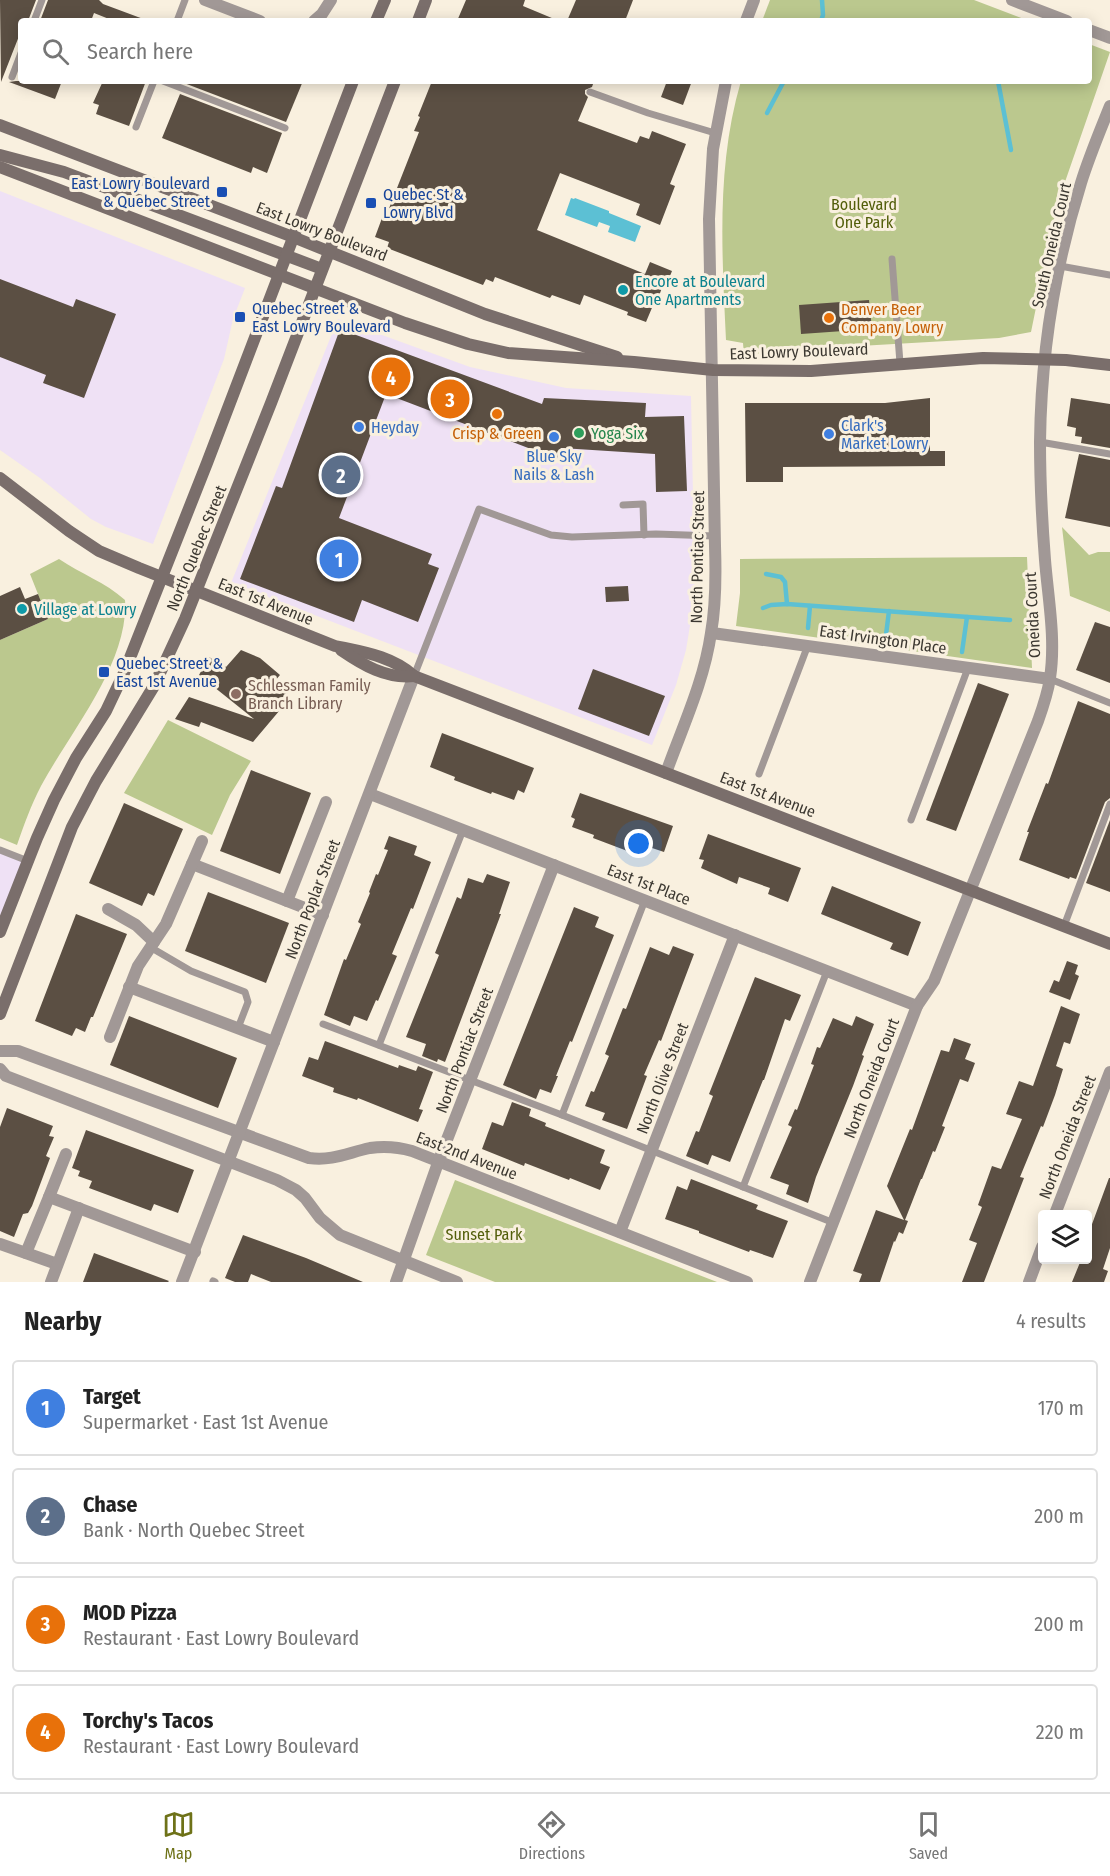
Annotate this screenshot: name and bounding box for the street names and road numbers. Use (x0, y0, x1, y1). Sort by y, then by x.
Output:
street label: South Oneida Court (1028, 180, 1075, 310)
street label: East Lowry Boulevard (254, 198, 390, 265)
street label: East Lowry Boulevard (729, 340, 869, 363)
street label: North Quebec Street (163, 482, 231, 614)
street label: North Pontiac Street (687, 490, 708, 624)
street label: Oneida Court (1021, 571, 1044, 658)
street label: East 1st Avenue (215, 574, 316, 629)
street label: East Irvington Place (818, 621, 948, 658)
street label: East 1st Avenue (717, 767, 818, 821)
street label: North Poplar Street (281, 836, 344, 962)
street label: East 1st Place (605, 860, 693, 909)
street label: North Pontiac Street (432, 984, 497, 1116)
street label: North Oneida Court (840, 1015, 903, 1141)
street label: North Olive Street (633, 1019, 693, 1136)
street label: North Oneida Street (1035, 1072, 1100, 1202)
street label: East 2nd Avenue (414, 1127, 520, 1183)

